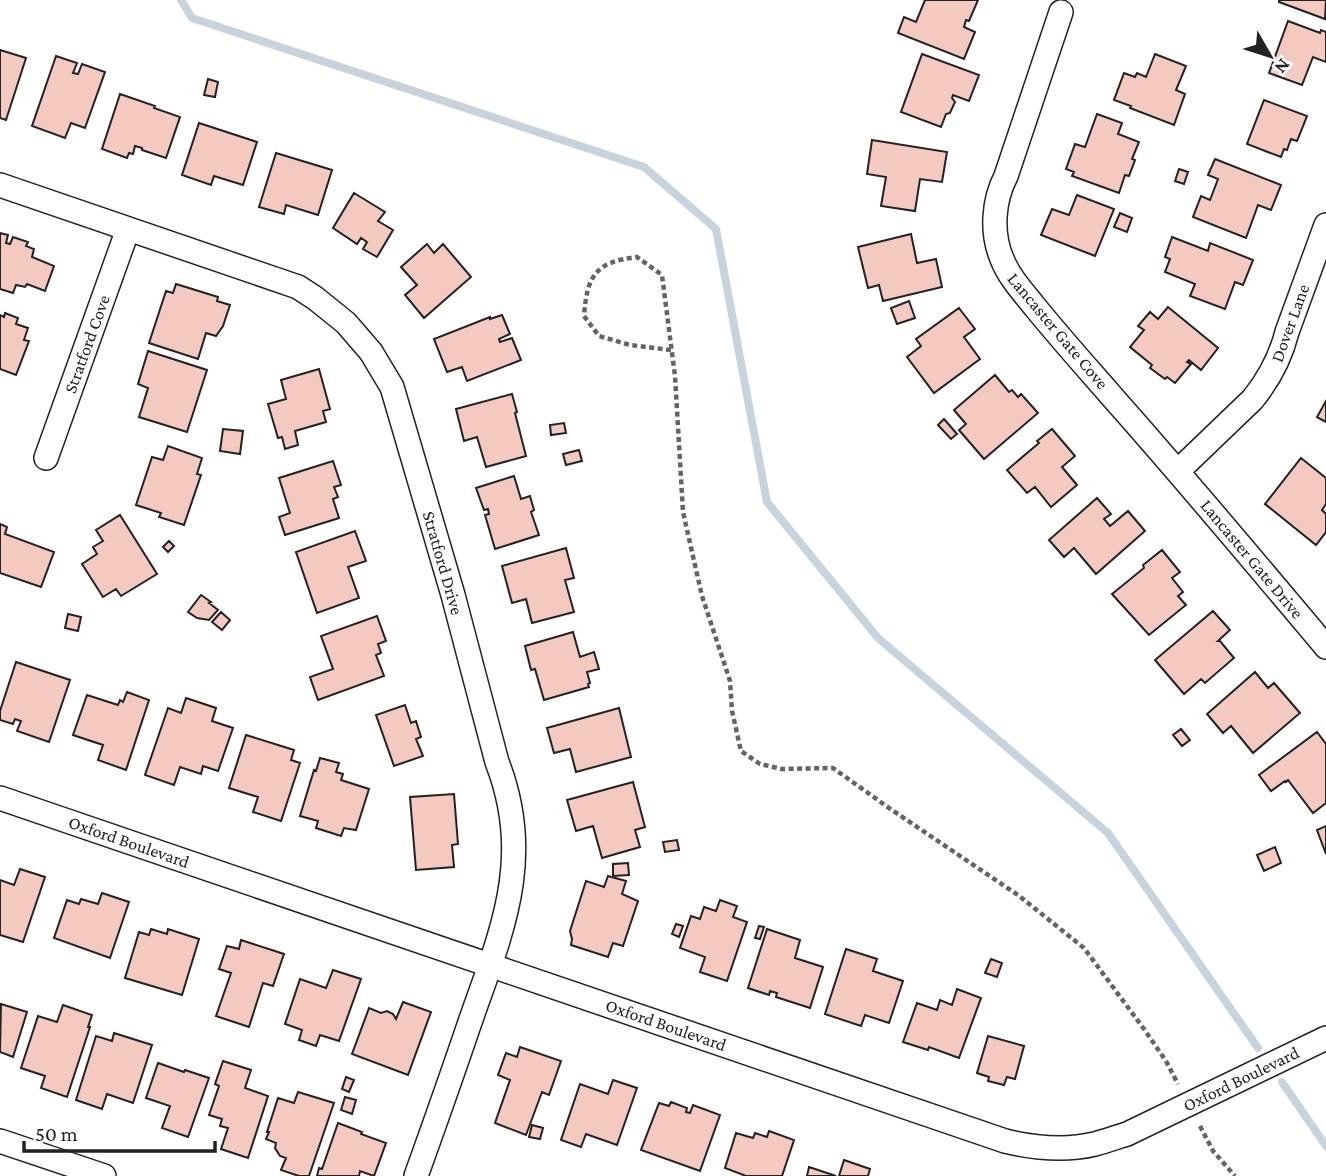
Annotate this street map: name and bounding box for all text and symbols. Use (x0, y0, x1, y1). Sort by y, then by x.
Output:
north arrow (1235, 21, 1305, 91)
text: N (1271, 55, 1295, 78)
street label: Lancaster Gate Cove (1004, 269, 1113, 393)
street label: Dover Lane (1267, 281, 1313, 365)
street label: Stratford Cove (60, 292, 114, 396)
street label: Lancaster Gate Drive (1196, 495, 1308, 623)
street label: Stratford Drive (419, 509, 467, 617)
street label: Oxford Boulevard (66, 812, 193, 872)
street label: Oxford Boulevard (603, 995, 730, 1055)
street label: Oxford Boulevard (1180, 1042, 1303, 1116)
scale bar (24, 1110, 215, 1154)
text: 50 m (35, 1122, 78, 1146)

